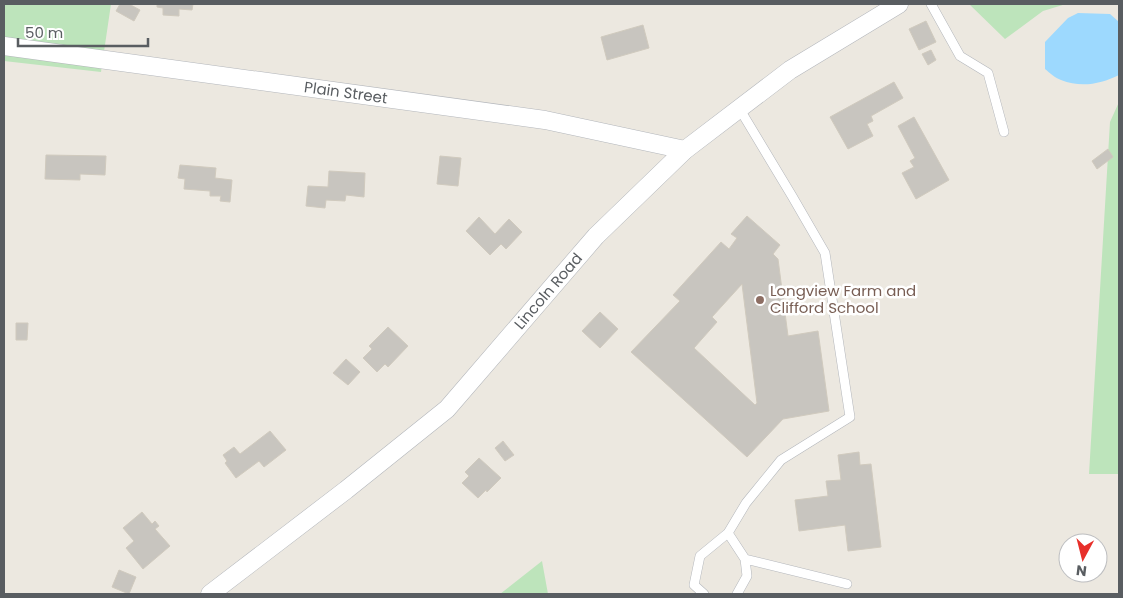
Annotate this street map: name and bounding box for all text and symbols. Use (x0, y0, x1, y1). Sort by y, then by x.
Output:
scale bar (18, 15, 148, 47)
text: 50 m (25, 22, 63, 43)
street label: Plain Street (303, 76, 389, 108)
street label: Lincoln Road (509, 248, 587, 334)
place label: Longview Farm and Clifford School (770, 280, 916, 318)
marker: Longview Farm and Clifford School (754, 294, 766, 306)
north arrow (1058, 533, 1108, 583)
text: N (1075, 560, 1088, 581)

